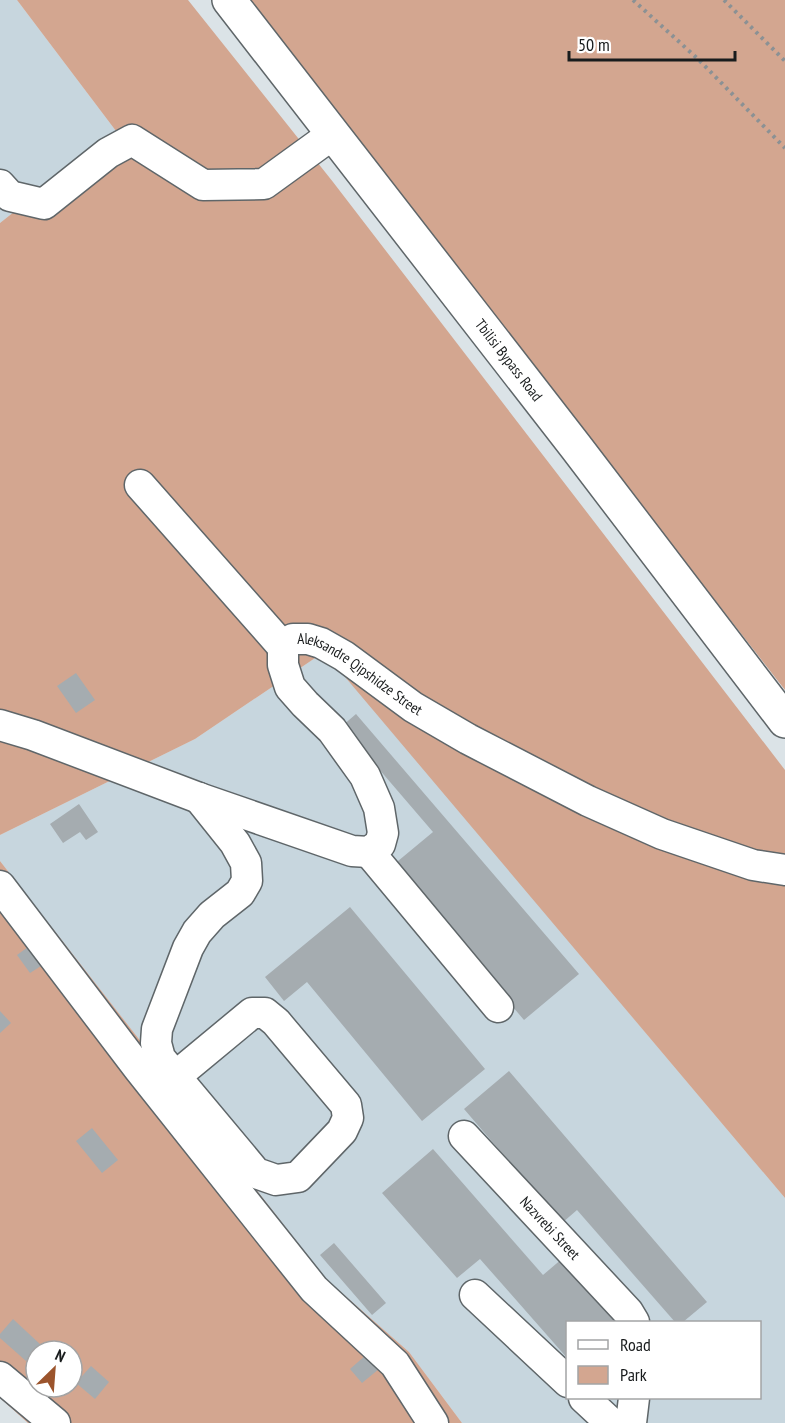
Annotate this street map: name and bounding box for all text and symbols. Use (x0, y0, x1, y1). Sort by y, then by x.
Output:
scale bar (569, 24, 736, 62)
text: 50 m (578, 33, 610, 56)
street label: Tbilisi Bypass Road (471, 315, 547, 405)
street label: Aleksandre Qipshidze Street (297, 629, 426, 719)
street label: Nazvrebi Street (516, 1192, 584, 1263)
legend (566, 1321, 761, 1399)
text: Road (620, 1333, 651, 1356)
north arrow (24, 1339, 84, 1399)
text: N (52, 1345, 68, 1366)
text: Park (620, 1363, 647, 1386)

